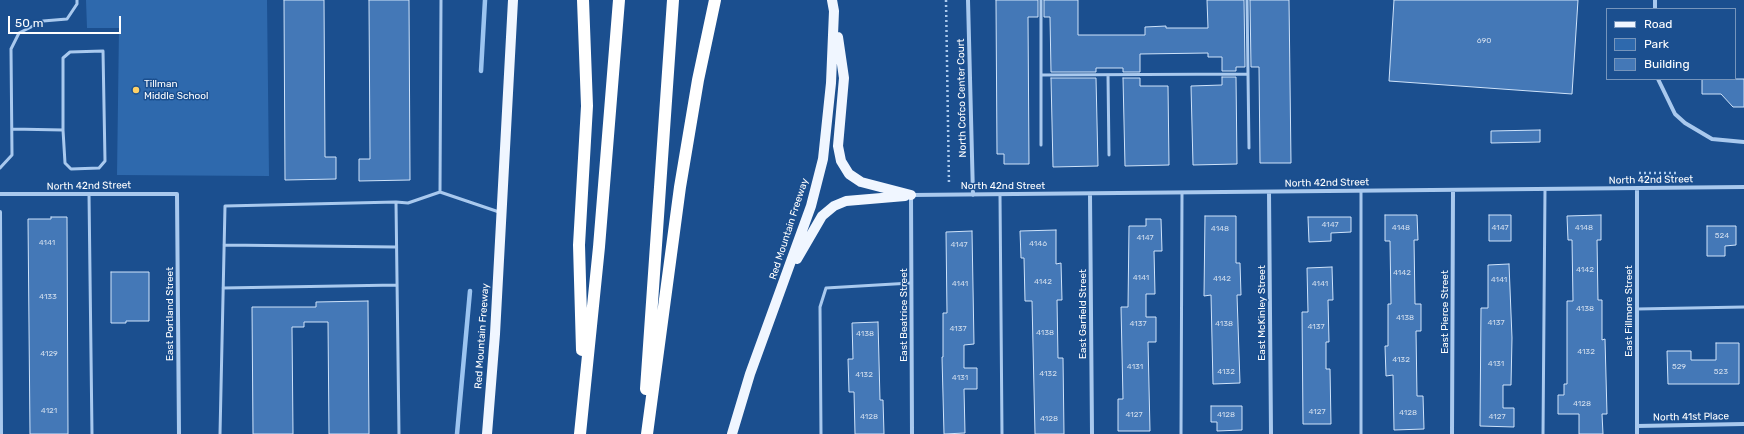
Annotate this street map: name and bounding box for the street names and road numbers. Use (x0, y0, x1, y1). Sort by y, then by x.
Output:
street label: North Cofco Center Court (955, 38, 969, 158)
street label: North 42nd Street (1609, 173, 1693, 187)
street label: North 42nd Street (1285, 176, 1369, 190)
street label: Red Mountain Freeway (767, 177, 811, 281)
street label: North 42nd Street (47, 179, 131, 193)
street label: North 42nd Street (961, 180, 1045, 192)
street label: East McKinley Street (1256, 265, 1268, 361)
street label: East Fillmore Street (1623, 265, 1635, 357)
street label: East Portland Street (164, 267, 176, 361)
street label: East Beatrice Street (898, 268, 910, 362)
street label: East Garfield Street (1077, 269, 1089, 359)
street label: East Pierce Street (1439, 270, 1451, 354)
street label: Red Mountain Freeway (472, 283, 492, 389)
street label: North 41st Place (1653, 410, 1729, 424)

